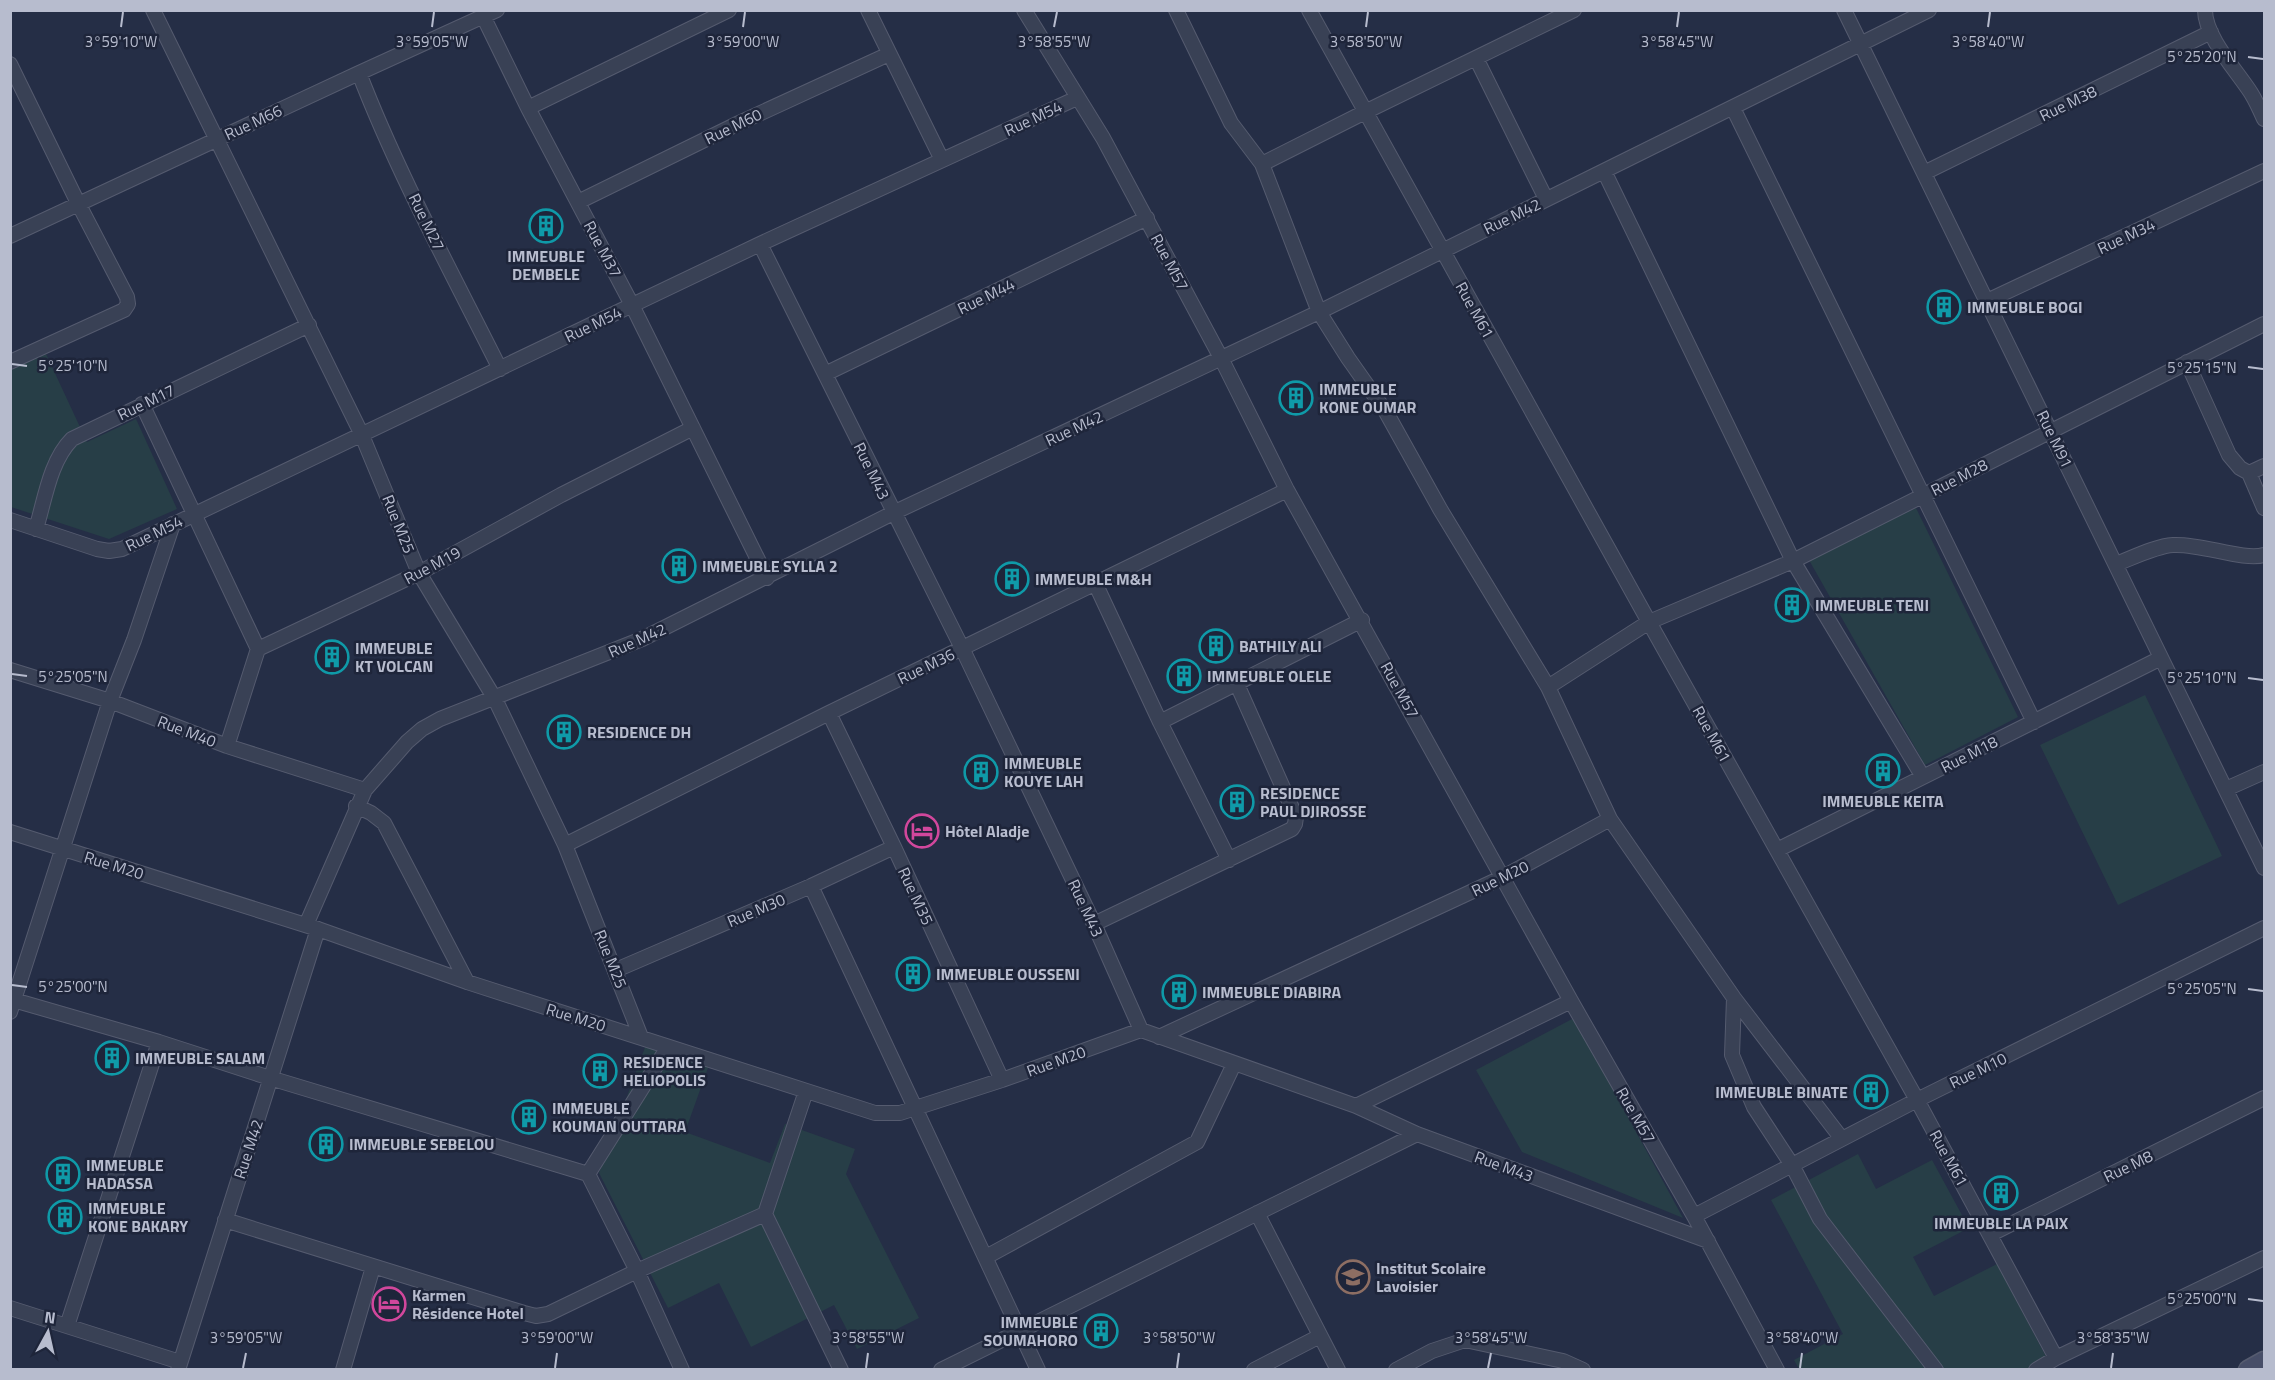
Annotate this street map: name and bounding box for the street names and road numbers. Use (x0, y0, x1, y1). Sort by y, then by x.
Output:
street label: Rue M38 (2035, 79, 2101, 127)
street label: Rue M54 (1000, 94, 1066, 142)
street label: Rue M66 (220, 98, 286, 146)
street label: Rue M60 (700, 102, 766, 150)
street label: Rue M27 (403, 189, 451, 255)
street label: Rue M42 (1479, 192, 1545, 240)
street label: Rue M34 (2093, 212, 2159, 260)
street label: Rue M37 (578, 216, 628, 282)
street label: Rue M57 (1145, 229, 1195, 295)
street label: Rue M44 (953, 272, 1019, 320)
street label: Rue M61 (1450, 277, 1500, 343)
street label: Rue M54 (560, 300, 626, 348)
street label: Rue M17 (113, 378, 179, 426)
street label: Rue M42 (1041, 404, 1107, 452)
street label: Rue M91 (2031, 406, 2079, 472)
street label: Rue M43 (848, 438, 896, 504)
street label: Rue M28 (1926, 452, 1992, 502)
street label: Rue M25 (376, 491, 422, 557)
street label: Rue M54 (121, 509, 187, 557)
street label: Rue M19 (399, 540, 465, 590)
street label: Rue M42 (604, 617, 670, 663)
street label: Rue M36 (893, 642, 959, 690)
street label: Rue M57 (1375, 657, 1425, 723)
street label: Rue M61 (1687, 701, 1737, 767)
street label: Rue M40 (154, 709, 220, 753)
street label: Rue M18 (1936, 729, 2002, 779)
street label: Rue M20 (81, 845, 147, 885)
street label: Rue M20 (1467, 854, 1533, 902)
street label: Rue M35 (892, 863, 940, 929)
street label: Rue M43 (1062, 875, 1110, 941)
street label: Rue M30 (723, 887, 789, 933)
street label: Rue M25 (588, 926, 634, 992)
street label: Rue M20 (543, 997, 609, 1037)
street label: Rue M20 (1023, 1039, 1089, 1083)
street label: Rue M10 (1945, 1046, 2011, 1094)
street label: Rue M57 (1610, 1082, 1662, 1148)
street label: Rue M42 (227, 1116, 269, 1182)
street label: Rue M61 (1924, 1125, 1974, 1191)
street label: Rue M43 (1471, 1144, 1537, 1188)
street label: Rue M8 (2099, 1144, 2157, 1188)

